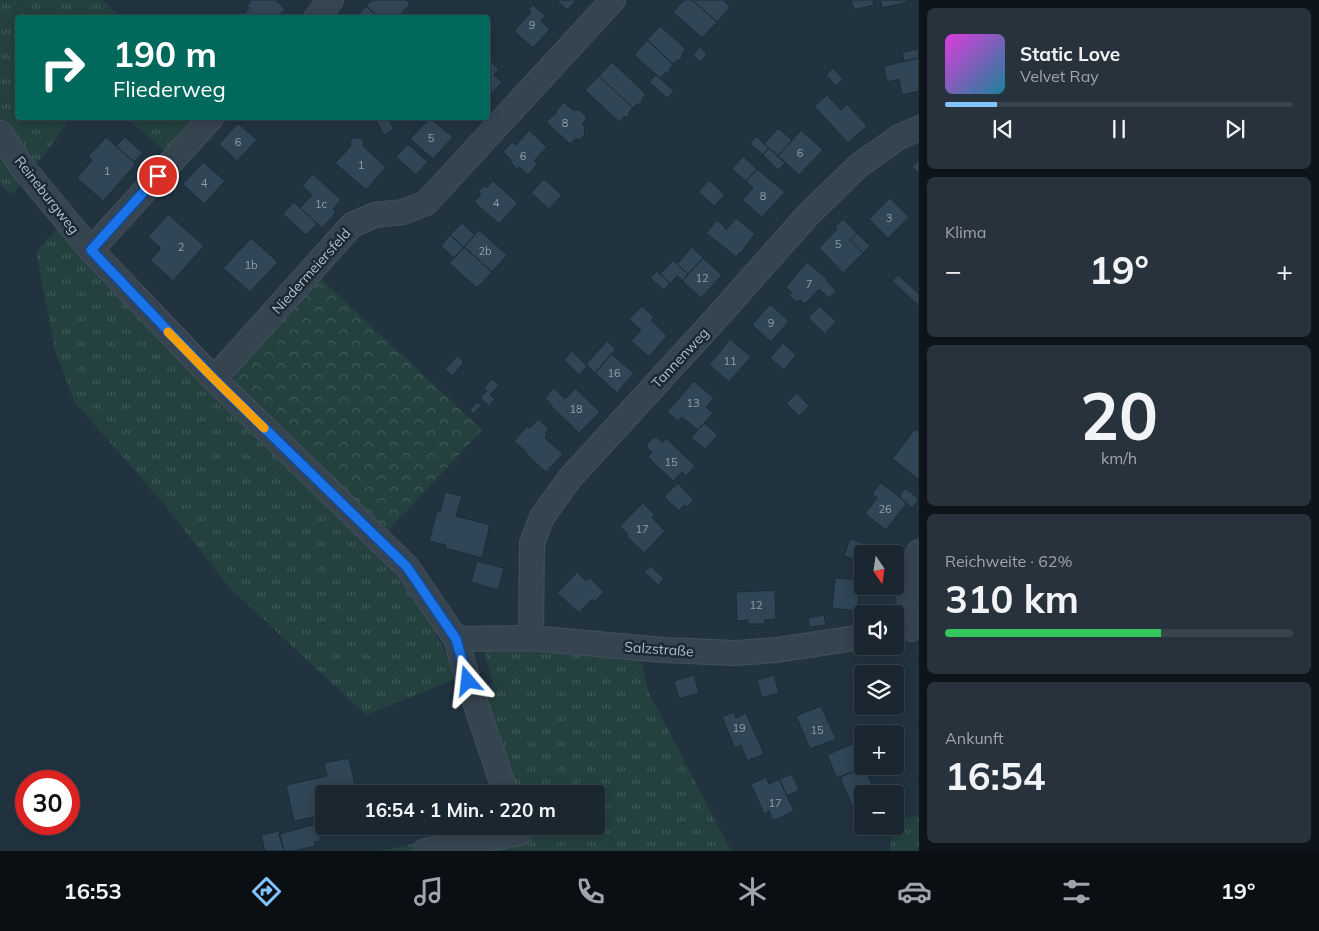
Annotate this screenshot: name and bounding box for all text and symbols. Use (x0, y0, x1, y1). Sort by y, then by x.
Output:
house number: 9 (529, 18, 535, 32)
text: 190 m (113, 32, 217, 76)
icon: right (30, 35, 95, 100)
text: Static Love (1020, 42, 1120, 66)
text: Velvet Ray (1020, 66, 1099, 86)
text: Fliederweg (113, 75, 226, 103)
icon: previous (989, 115, 1017, 143)
icon: pause (1105, 115, 1133, 143)
icon: next (1221, 115, 1249, 143)
house number: 8 (562, 116, 569, 130)
house number: 5 (428, 131, 435, 145)
house number: 6 (235, 135, 242, 149)
house number: 6 (797, 146, 804, 160)
house number: 6 (520, 149, 527, 163)
street label: Reineburgweg (11, 152, 83, 238)
pin (137, 155, 179, 197)
house number: 1 (358, 158, 364, 172)
icon: arrive (144, 162, 172, 190)
house number: 1 (104, 164, 110, 178)
house number: 4 (201, 176, 208, 190)
house number: 8 (760, 189, 767, 203)
house number: 4 (493, 196, 500, 210)
house number: 1c (315, 197, 328, 211)
house number: 3 (886, 211, 892, 225)
text: Klima (945, 222, 986, 242)
street label: Niedermeiersfeld (268, 224, 354, 318)
house number: 5 (835, 237, 842, 251)
house number: 2 (178, 240, 185, 254)
house number: 2b (478, 244, 492, 258)
text: 19° (1089, 246, 1149, 294)
text: − (945, 253, 962, 288)
text: + (1276, 253, 1293, 288)
house number: 1b (244, 258, 258, 272)
house number: 12 (695, 271, 709, 285)
house number: 7 (806, 277, 812, 291)
house number: 9 (768, 316, 774, 330)
street label: Tannenweg (647, 324, 713, 392)
house number: 11 (723, 354, 737, 368)
house number: 16 (607, 366, 621, 380)
text: 20 (1080, 375, 1158, 456)
house number: 13 (686, 396, 700, 410)
house number: 18 (569, 402, 583, 416)
text: km/h (1101, 448, 1137, 468)
house number: 15 (664, 455, 678, 469)
house number: 26 (878, 502, 892, 516)
house number: 17 (635, 522, 649, 536)
north arrow (854, 545, 904, 595)
map controls (854, 545, 904, 835)
text: Reichweite · 62% (945, 551, 1072, 571)
text: 310 km (945, 575, 1079, 623)
house number: 12 (749, 598, 763, 612)
button: sound (854, 605, 904, 655)
street label: Salzstraße (624, 638, 694, 660)
position arrow (441, 654, 493, 706)
button: layers (854, 665, 904, 715)
house number: 19 (732, 721, 746, 735)
house number: 15 (810, 723, 824, 737)
button: + (854, 725, 904, 775)
text: Ankunft (945, 728, 1004, 748)
text: 16:54 (945, 752, 1046, 800)
speed limit sign: 30 (15, 770, 80, 835)
button: − (854, 785, 904, 835)
house number: 17 (768, 796, 782, 810)
text: 16:54 · 1 Min. · 220 m (364, 798, 556, 822)
icon: directions (249, 874, 284, 909)
icon: music (411, 874, 446, 909)
icon: phone (573, 874, 608, 909)
icon: climate (735, 874, 770, 909)
icon: car (897, 874, 932, 909)
icon: filters (1059, 874, 1094, 909)
text: 16:53 (63, 877, 122, 905)
text: 19° (1221, 877, 1255, 905)

